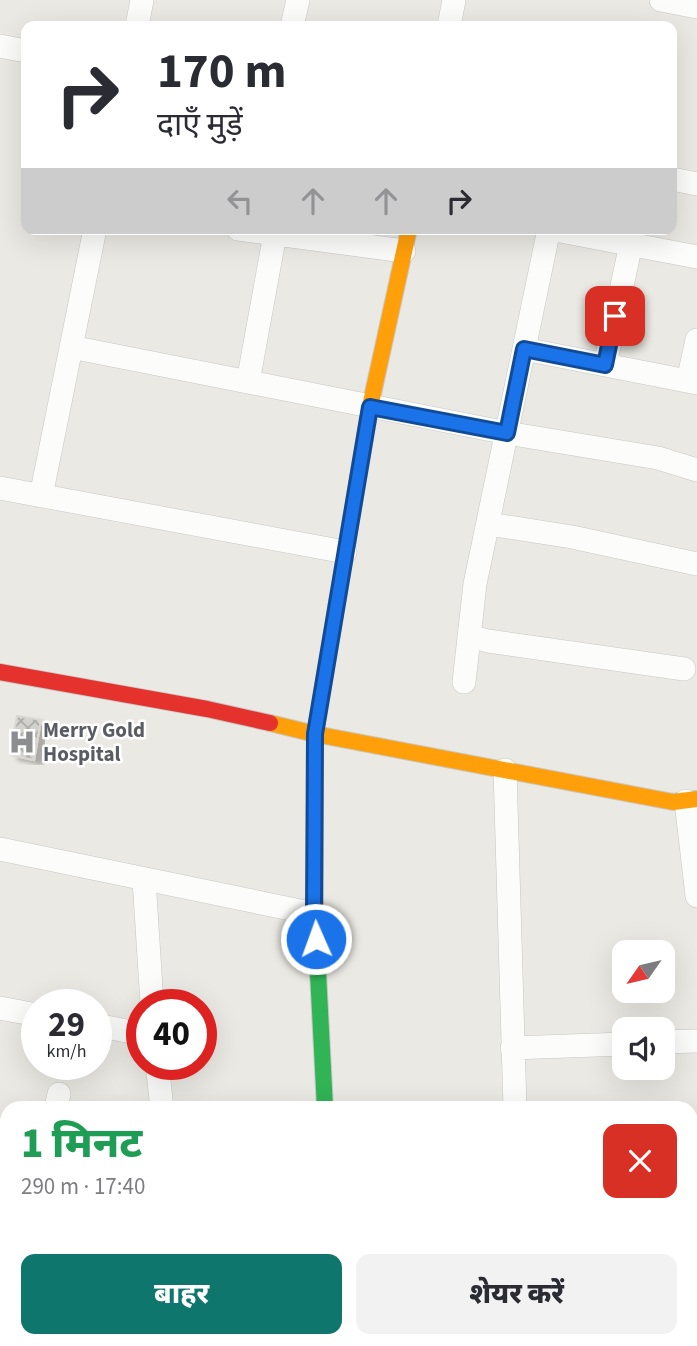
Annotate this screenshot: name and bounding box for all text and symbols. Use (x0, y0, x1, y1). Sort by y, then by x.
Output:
text: 170 m (157, 37, 286, 107)
icon: right (42, 49, 133, 140)
text: दाएँ मुड़ें (157, 102, 243, 148)
icon: left (221, 182, 259, 220)
icon: ahead (294, 182, 332, 220)
icon: ahead (367, 182, 405, 220)
icon: right (440, 182, 478, 220)
pin (585, 286, 645, 346)
icon: arrive (596, 297, 634, 335)
place label: Merry Gold Hospital (43, 715, 145, 769)
hospital icon: Merry Gold Hospital (7, 727, 37, 757)
position arrow (279, 902, 353, 976)
north arrow (612, 940, 676, 1003)
map controls (612, 940, 675, 1080)
speed limit sign: 40 (126, 989, 217, 1080)
text: 29 (48, 1000, 85, 1050)
button: sound (612, 1017, 675, 1080)
text: km/h (47, 1039, 86, 1064)
text: 1 मिनट (21, 1114, 142, 1174)
button: close (603, 1124, 677, 1198)
text: 290 m · 17:40 (21, 1170, 145, 1203)
button: बाहर (21, 1254, 342, 1334)
button: शेयर करें (356, 1254, 677, 1334)

